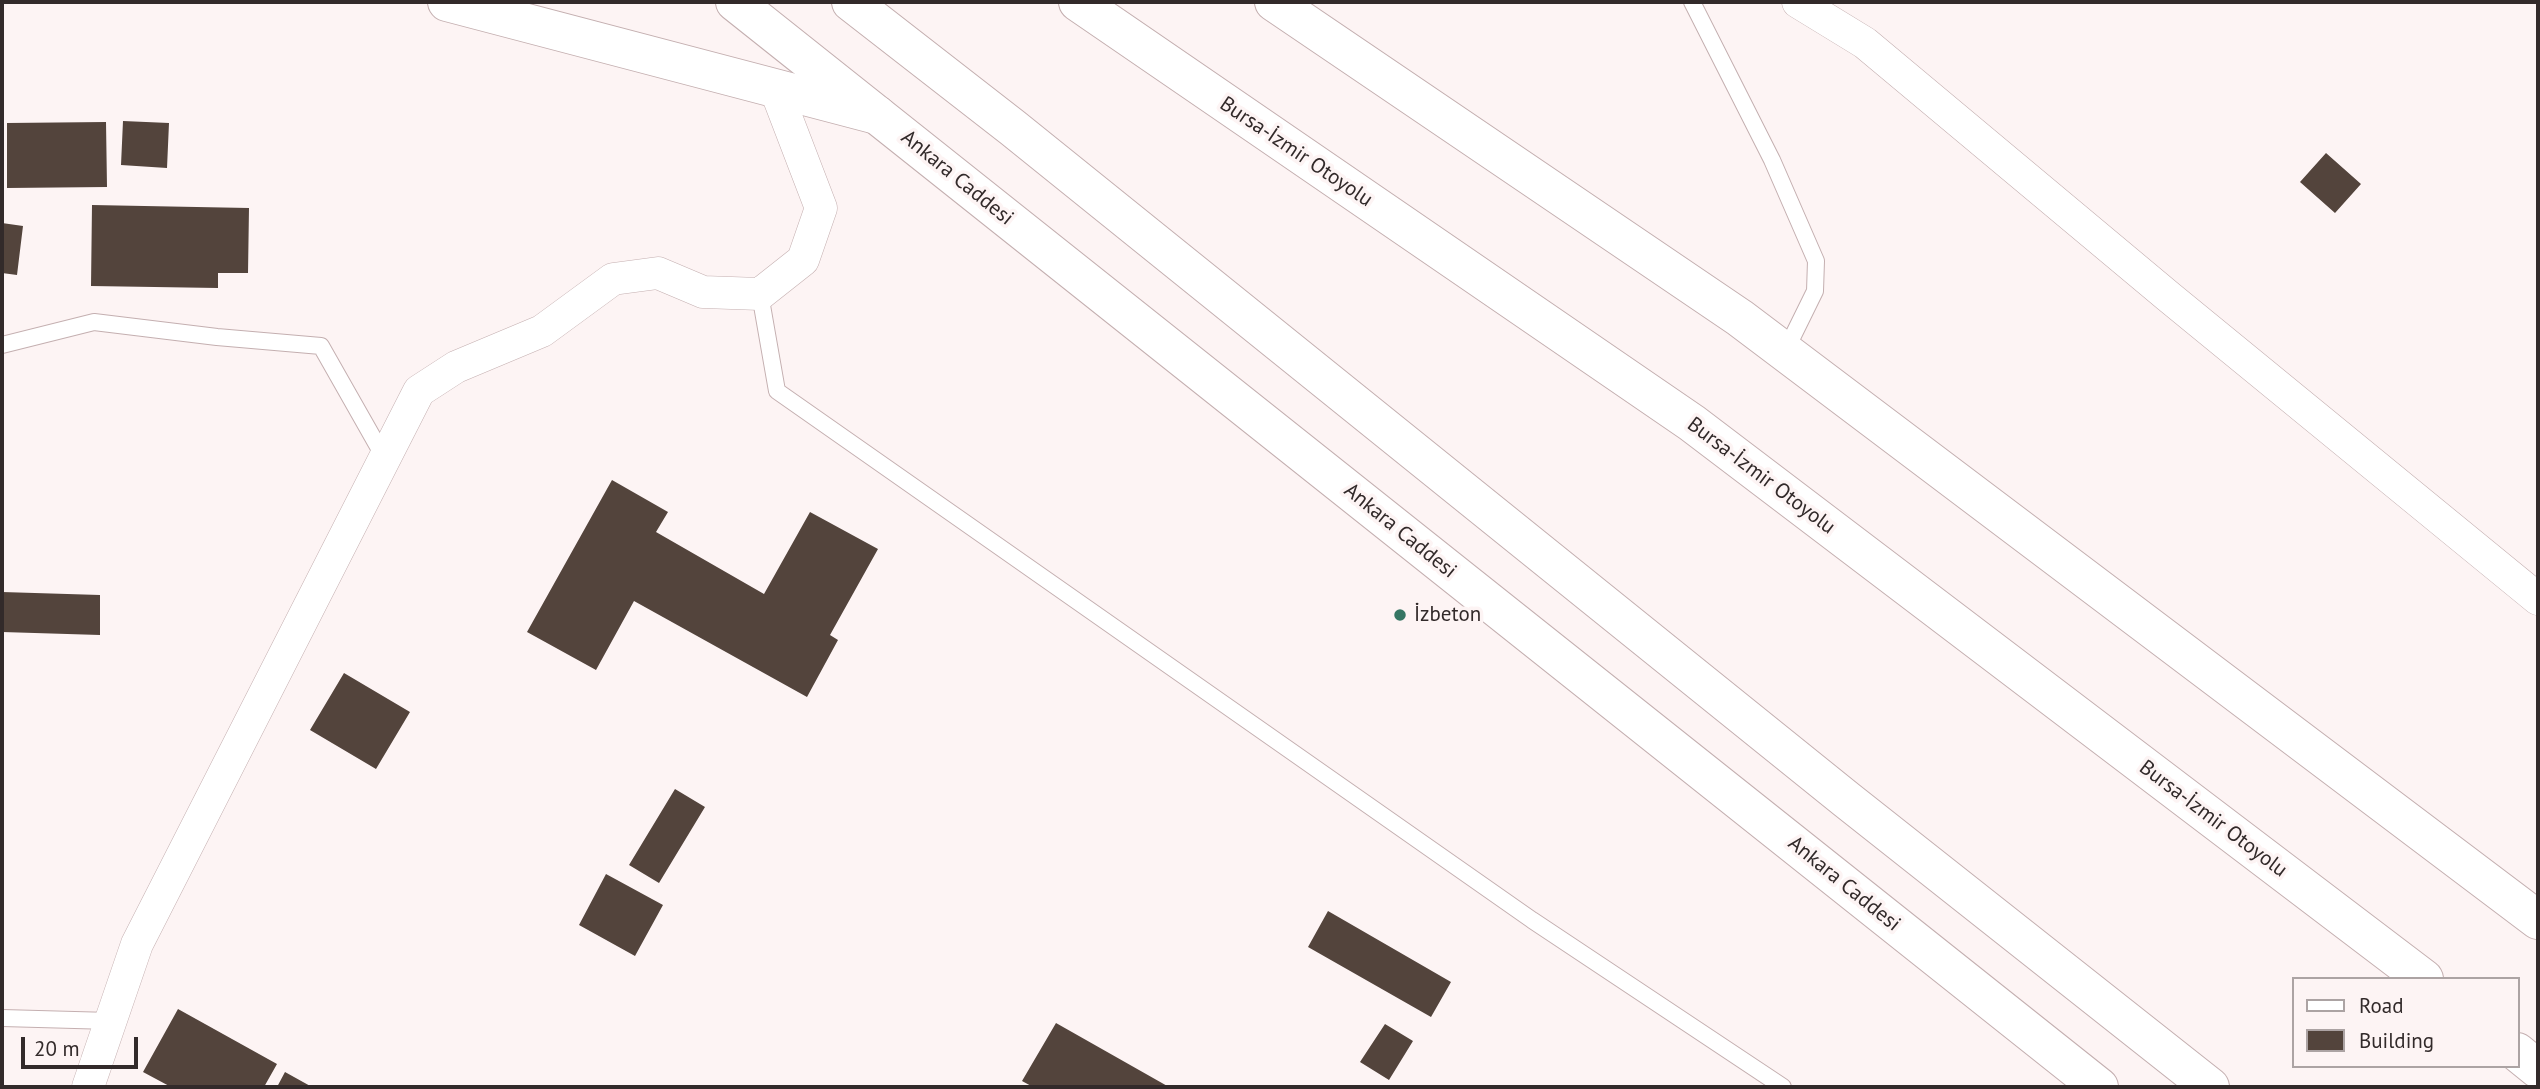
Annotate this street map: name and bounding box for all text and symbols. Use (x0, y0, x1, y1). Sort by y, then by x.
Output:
street label: Bursa-İzmir Otoyolu (1215, 92, 1377, 212)
street label: Ankara Caddesi (896, 125, 1018, 231)
street label: Bursa-İzmir Otoyolu (1682, 412, 1840, 540)
street label: Ankara Caddesi (1339, 478, 1461, 584)
place label: İzbeton (1414, 602, 1481, 628)
marker: İzbeton (1392, 607, 1408, 623)
street label: Bursa-İzmir Otoyolu (2134, 755, 2292, 883)
street label: Ankara Caddesi (1783, 831, 1905, 937)
legend (2292, 977, 2519, 1068)
text: Road (2359, 992, 2403, 1019)
scale bar (24, 1023, 142, 1066)
text: Building (2359, 1027, 2434, 1054)
text: 20 m (34, 1035, 80, 1062)

